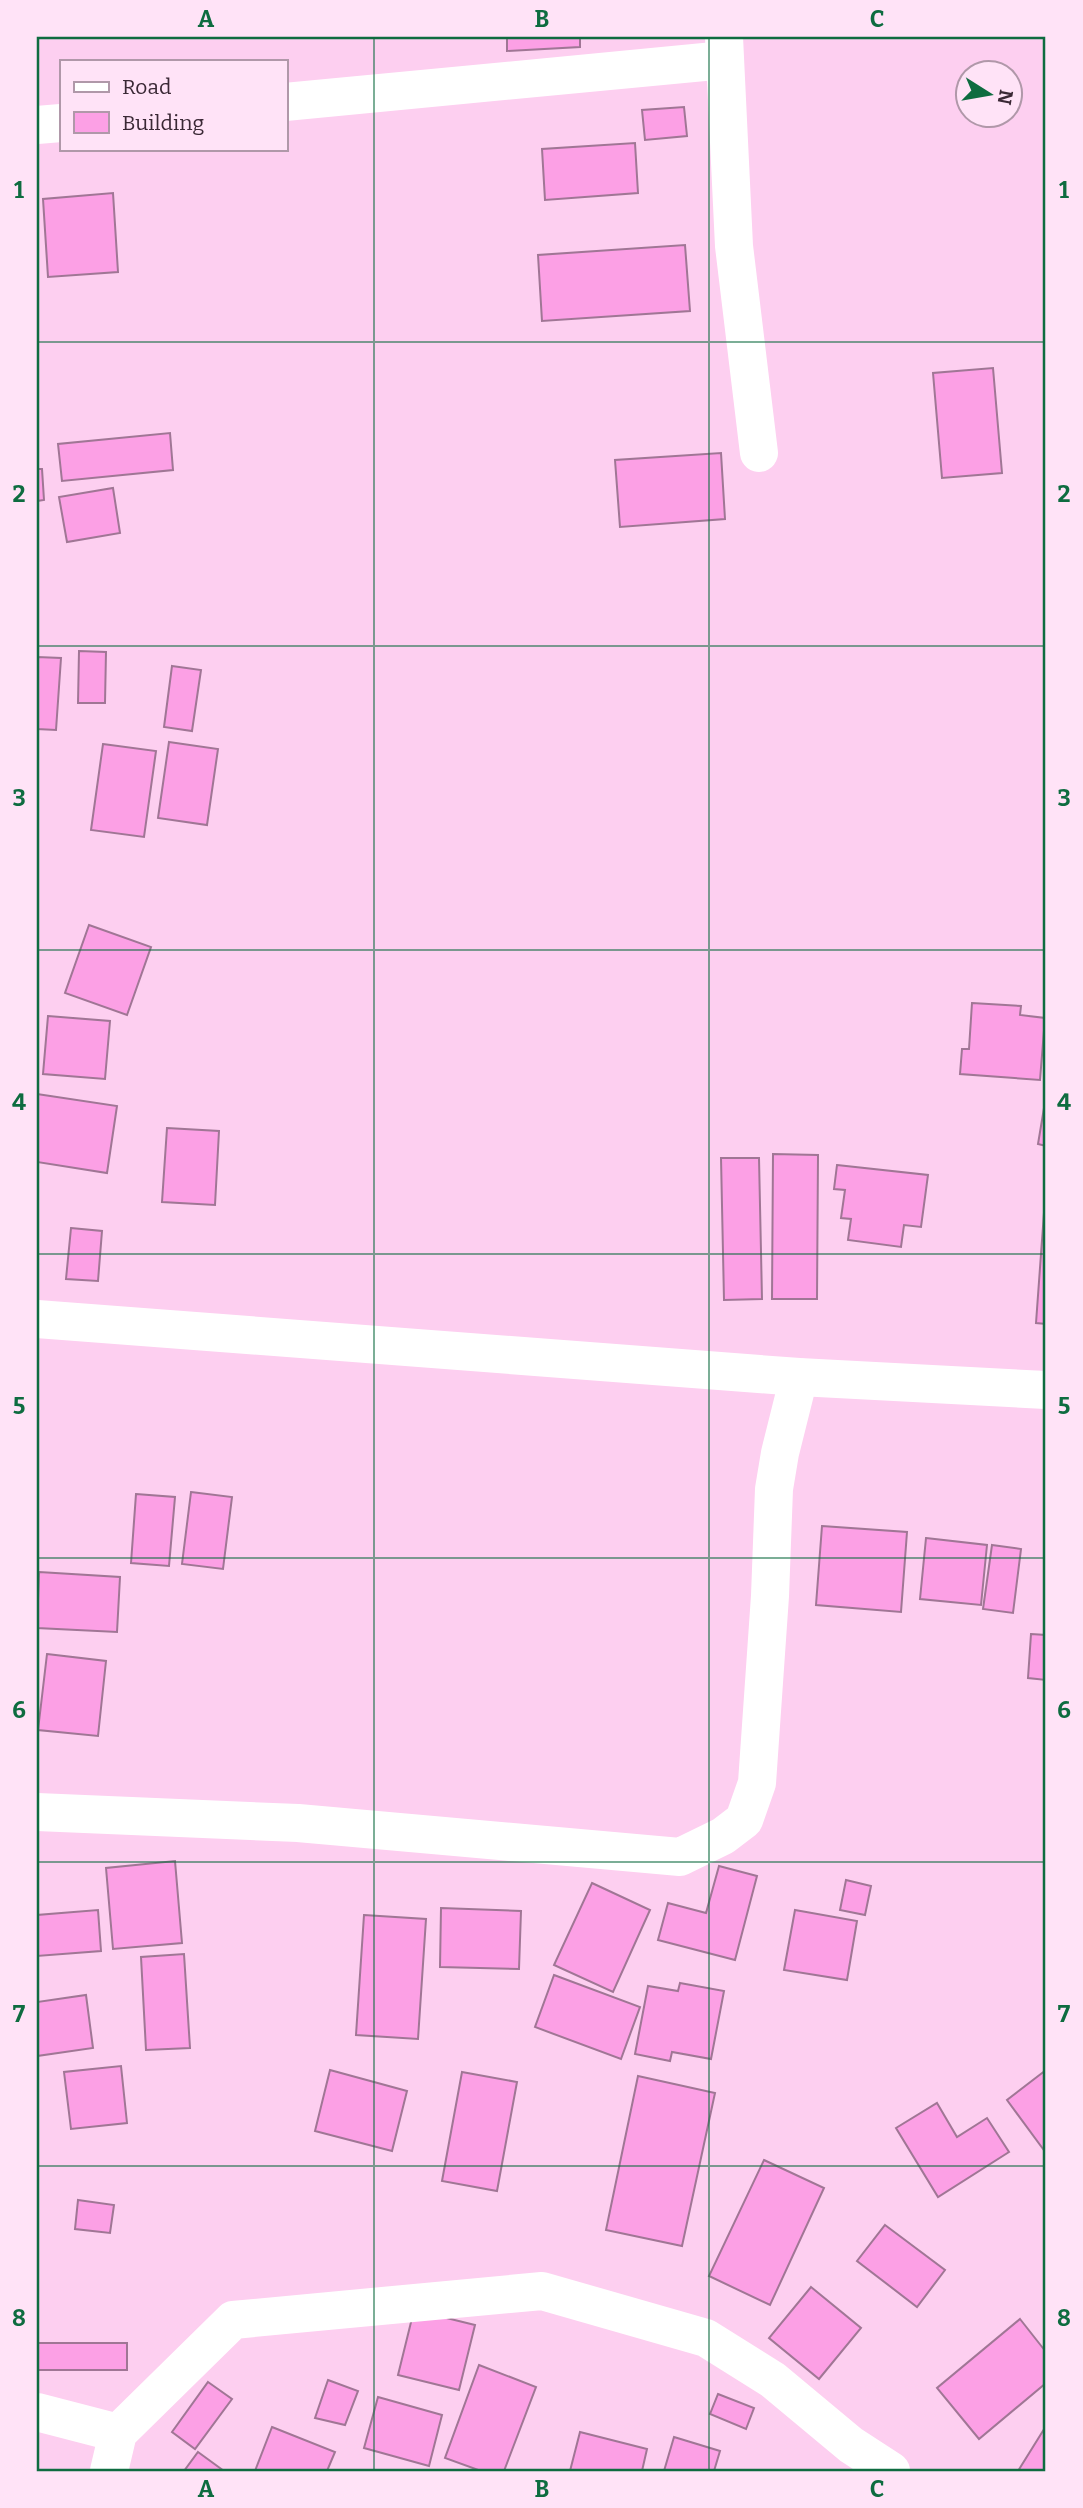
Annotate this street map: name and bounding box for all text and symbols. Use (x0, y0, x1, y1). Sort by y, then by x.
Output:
text: A (198, 5, 215, 33)
text: B (535, 5, 549, 33)
text: C (870, 5, 884, 33)
legend (60, 60, 287, 150)
north arrow (954, 60, 1024, 130)
text: Road (122, 74, 171, 100)
text: N (992, 88, 1018, 107)
text: Building (122, 110, 205, 136)
text: 1 (14, 176, 24, 204)
text: 1 (1059, 176, 1069, 204)
text: 2 (13, 480, 26, 508)
text: 2 (1058, 480, 1071, 508)
text: 3 (12, 784, 26, 812)
text: 3 (1057, 784, 1071, 812)
text: 4 (12, 1088, 26, 1116)
text: 4 (1057, 1088, 1071, 1116)
text: 5 (13, 1392, 25, 1420)
text: 5 (1058, 1392, 1070, 1420)
text: 6 (12, 1696, 26, 1724)
text: 6 (1057, 1696, 1071, 1724)
text: 7 (13, 2000, 26, 2028)
text: 7 (1058, 2000, 1071, 2028)
text: 8 (12, 2304, 26, 2332)
text: 8 (1057, 2304, 1071, 2332)
text: A (198, 2475, 215, 2503)
text: B (535, 2475, 549, 2503)
text: C (870, 2475, 884, 2503)

